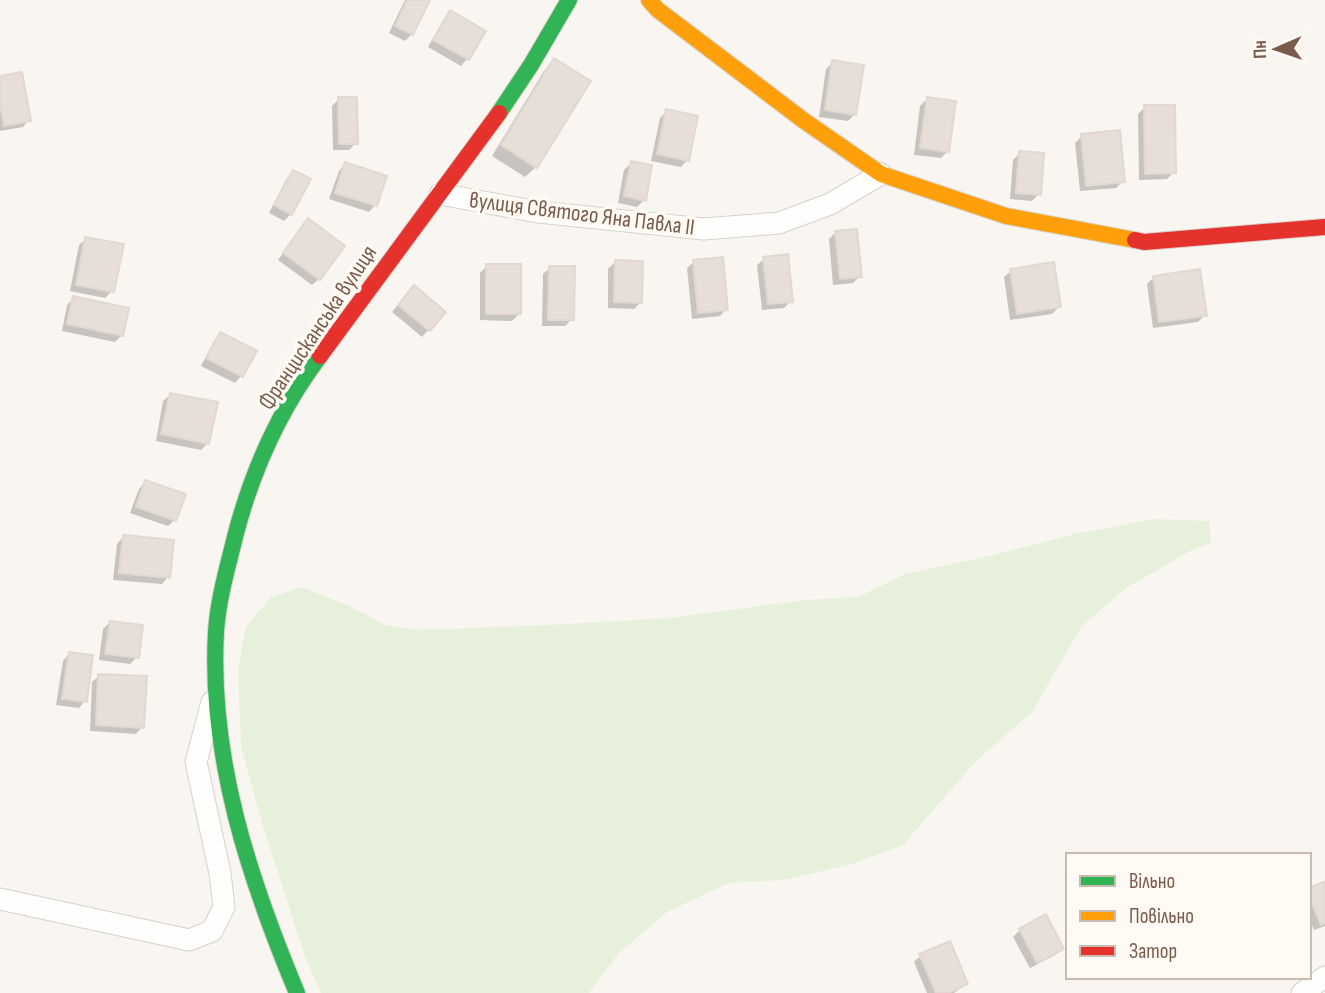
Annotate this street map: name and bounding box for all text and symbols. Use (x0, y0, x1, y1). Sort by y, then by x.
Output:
north arrow (1241, 14, 1311, 84)
text: Пн (1249, 40, 1272, 59)
street label: вулиця Святого Яна Павла II (468, 186, 696, 242)
street label: Францисканська вулиця (252, 240, 383, 415)
legend (1066, 853, 1311, 979)
text: Вільно (1129, 869, 1175, 894)
text: Повільно (1129, 904, 1194, 929)
text: Затор (1129, 939, 1177, 964)

